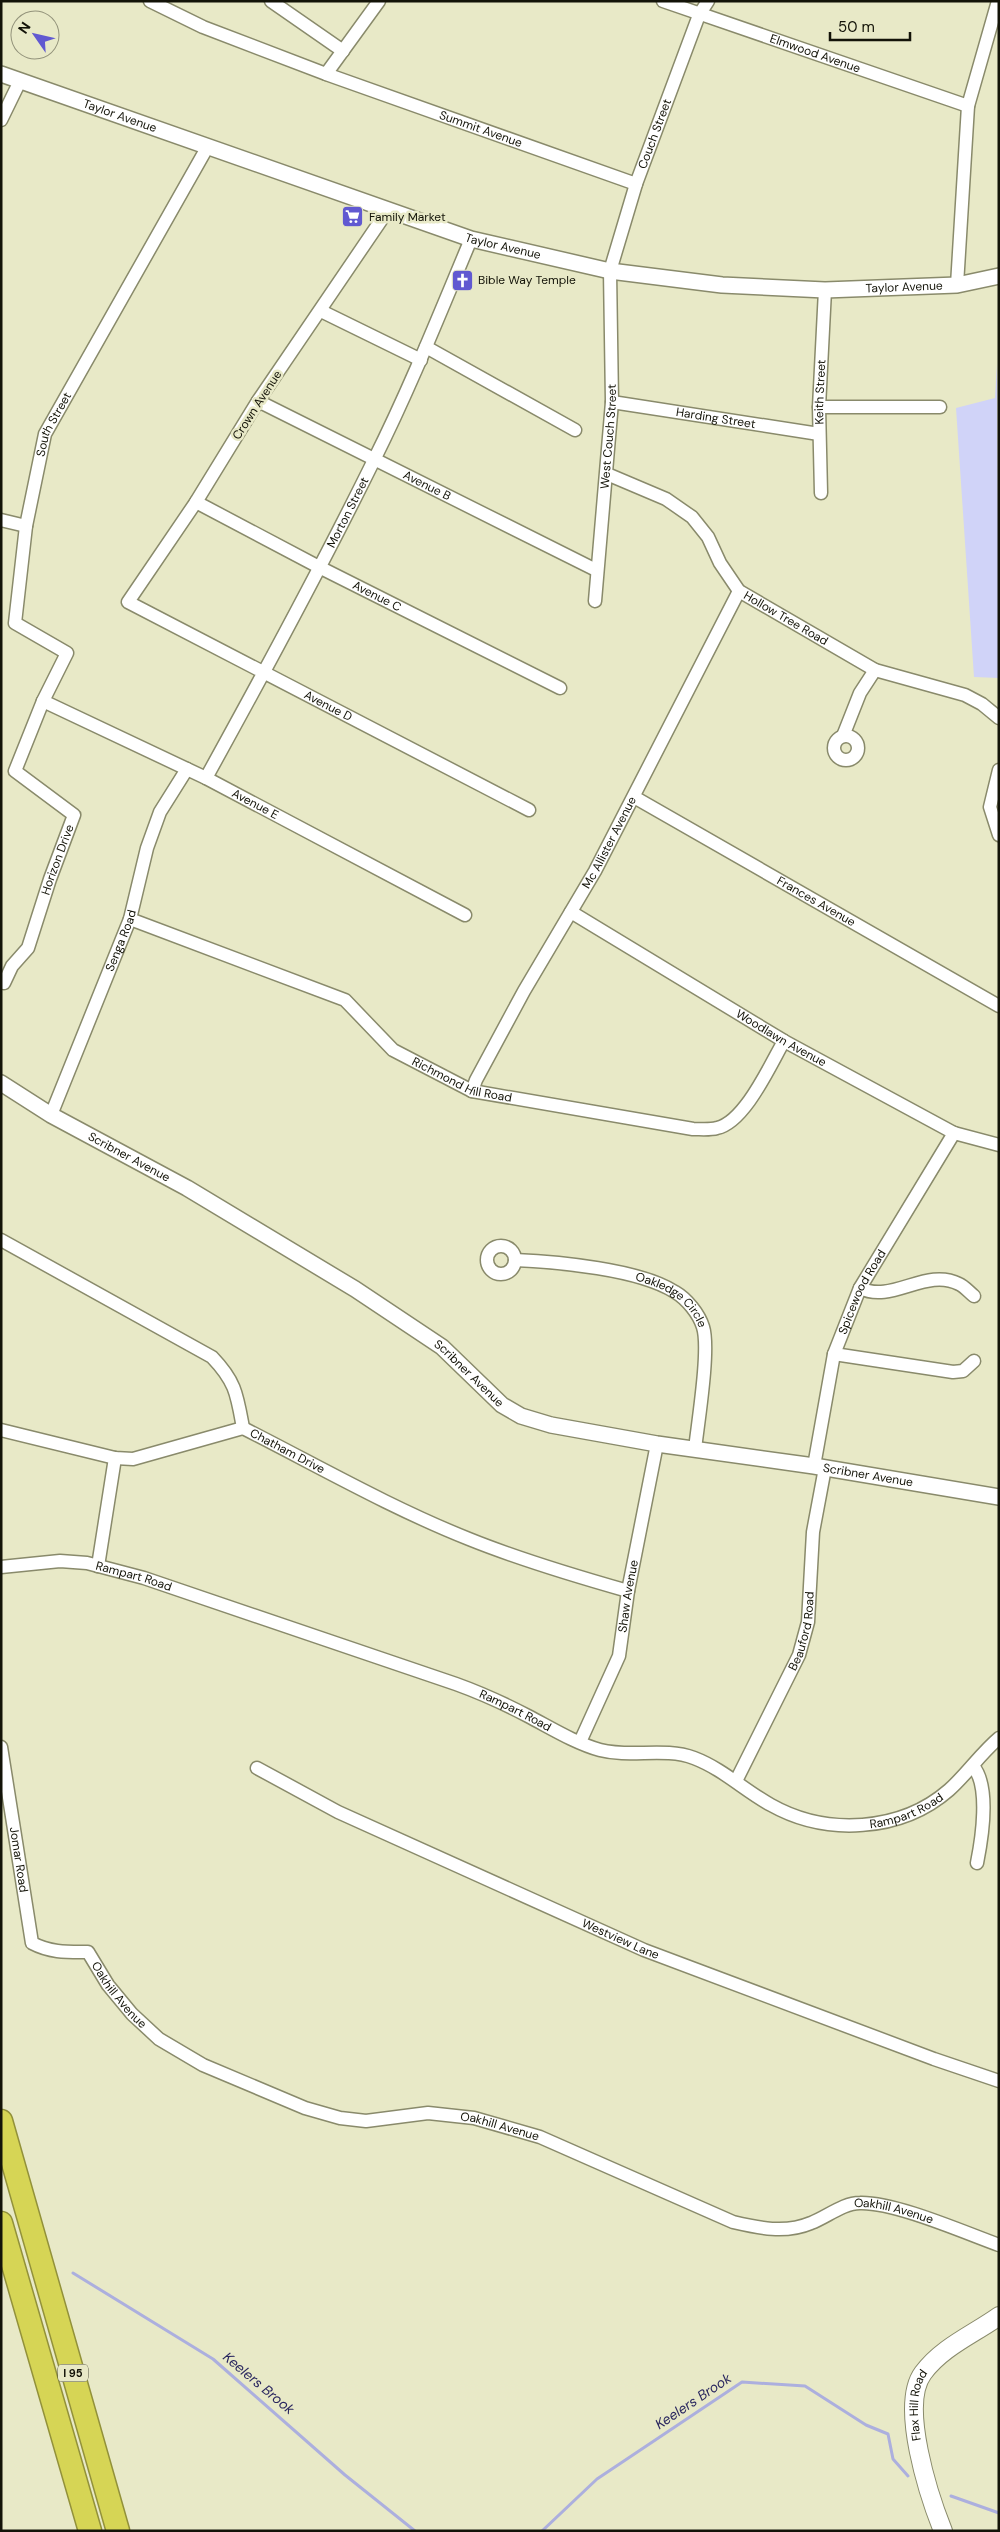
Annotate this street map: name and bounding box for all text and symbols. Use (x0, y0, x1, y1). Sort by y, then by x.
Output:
north arrow (10, 10, 60, 60)
scale bar (830, 10, 910, 42)
text: 50 m (838, 17, 875, 37)
text: N (14, 18, 35, 37)
street label: Elmwood Avenue (768, 30, 863, 76)
street label: Taylor Avenue (81, 95, 159, 136)
street label: Couch Street (634, 96, 675, 171)
street label: Summit Avenue (437, 107, 525, 151)
supermarket icon: Family Market (341, 205, 365, 229)
place label: Family Market (369, 209, 446, 225)
street label: Taylor Avenue (463, 230, 543, 263)
church icon: Bible Way Temple (450, 268, 474, 292)
place label: Bible Way Temple (478, 272, 576, 288)
street label: Taylor Avenue (865, 278, 943, 296)
street label: Keith Street (811, 359, 829, 425)
street label: Crown Avenue (229, 367, 286, 443)
street label: West Couch Street (597, 384, 620, 490)
street label: South Street (33, 389, 75, 458)
street label: Harding Street (675, 404, 757, 432)
street label: Avenue B (401, 467, 454, 504)
street label: Morton Street (323, 474, 372, 551)
street label: Avenue C (350, 577, 404, 615)
street label: Hollow Tree Road (741, 587, 831, 649)
street label: Avenue D (301, 687, 355, 725)
street label: Avenue E (229, 785, 282, 823)
street label: Mc Allister Avenue (578, 794, 640, 892)
street label: Horizon Drive (37, 822, 78, 897)
street label: Frances Avenue (774, 873, 859, 930)
street label: Senga Road (102, 908, 140, 974)
street label: Woodlawn Avenue (733, 1006, 829, 1070)
street label: Richmond Hill Road (409, 1053, 513, 1106)
street label: Scribner Avenue (85, 1128, 173, 1186)
street label: Spicewood Road (835, 1247, 889, 1337)
street label: Oakledge Circle (634, 1268, 711, 1330)
street label: Scribner Avenue (431, 1336, 507, 1411)
street label: Chatham Drive (247, 1425, 328, 1477)
street label: Scribner Avenue (822, 1460, 914, 1490)
street label: Rampart Road (94, 1558, 174, 1595)
street label: Shaw Avenue (614, 1558, 642, 1633)
street label: Beauford Road (784, 1591, 818, 1673)
street label: Rampart Road (477, 1686, 554, 1735)
street label: Rampart Road (868, 1789, 947, 1832)
street label: Jomar Road (6, 1826, 32, 1893)
street label: Westview Lane (579, 1915, 662, 1963)
street label: Oakhill Avenue (88, 1959, 150, 2032)
street label: Oakhill Avenue (460, 2109, 541, 2144)
street label: Oakhill Avenue (854, 2195, 936, 2228)
water label: Keelers Brook (219, 2348, 299, 2419)
road number: I 95 (58, 2364, 88, 2382)
street label: Flax Hill Road (906, 2366, 931, 2442)
water label: Keelers Brook (651, 2368, 735, 2433)

